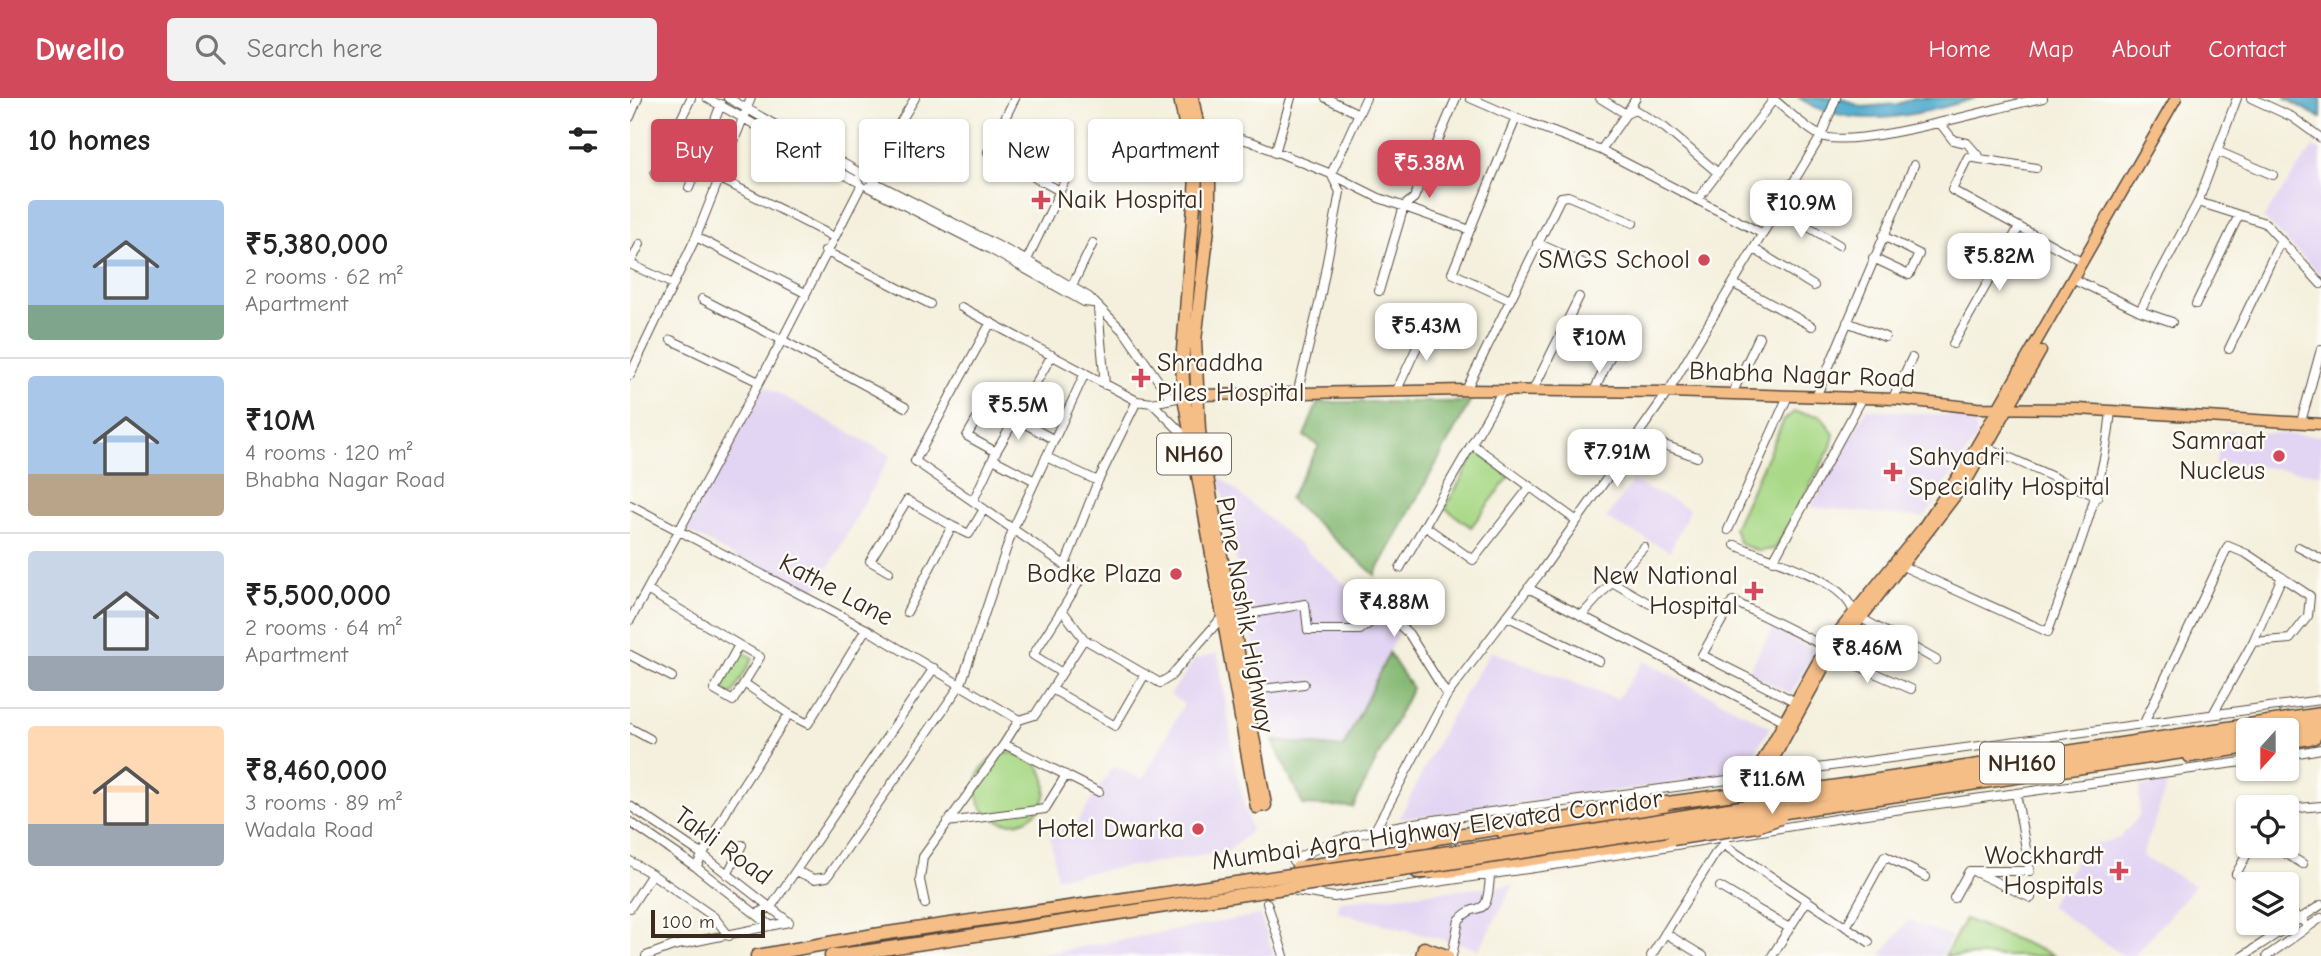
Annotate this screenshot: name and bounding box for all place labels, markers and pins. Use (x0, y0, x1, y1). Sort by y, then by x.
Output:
pin: ₹5.38M (1372, 140, 1486, 200)
pin: ₹10.9M (1744, 180, 1858, 240)
place label: Naik Hospital (1057, 185, 1203, 215)
marker: Naik Hospital (1031, 190, 1051, 210)
pin: ₹5.82M (1942, 234, 2056, 293)
place label: SMGS School (1538, 245, 1690, 275)
marker: SMGS School (1696, 252, 1712, 268)
pin: ₹5.43M (1369, 303, 1483, 363)
pin: ₹10M (1558, 316, 1640, 375)
place label: Shraddha Piles Hospital (1157, 348, 1304, 408)
marker: Shraddha Piles Hospital (1131, 368, 1151, 388)
pin: ₹5.5M (969, 382, 1067, 442)
place label: Samraat Nucleus (2172, 426, 2267, 486)
pin: ₹7.91M (1560, 430, 1674, 489)
place label: Sahyadri Speciality Hospital (1909, 442, 2110, 502)
marker: Samraat Nucleus (2271, 448, 2287, 464)
marker: Sahyadri Speciality Hospital (1883, 462, 1903, 482)
place label: Bodke Plaza (1027, 559, 1162, 589)
place label: New National Hospital (1593, 561, 1738, 621)
marker: Bodke Plaza (1168, 566, 1184, 582)
pin: ₹4.88M (1337, 580, 1451, 639)
marker: New National Hospital (1744, 581, 1764, 601)
pin: ₹8.46M (1810, 626, 1924, 685)
pin: ₹11.6M (1715, 756, 1829, 816)
place label: Hotel Dwarka (1037, 814, 1184, 844)
marker: Hotel Dwarka (1190, 821, 1206, 837)
place label: Wockhardt Hospitals (1985, 841, 2105, 901)
marker: Wockhardt Hospitals (2109, 861, 2129, 881)

